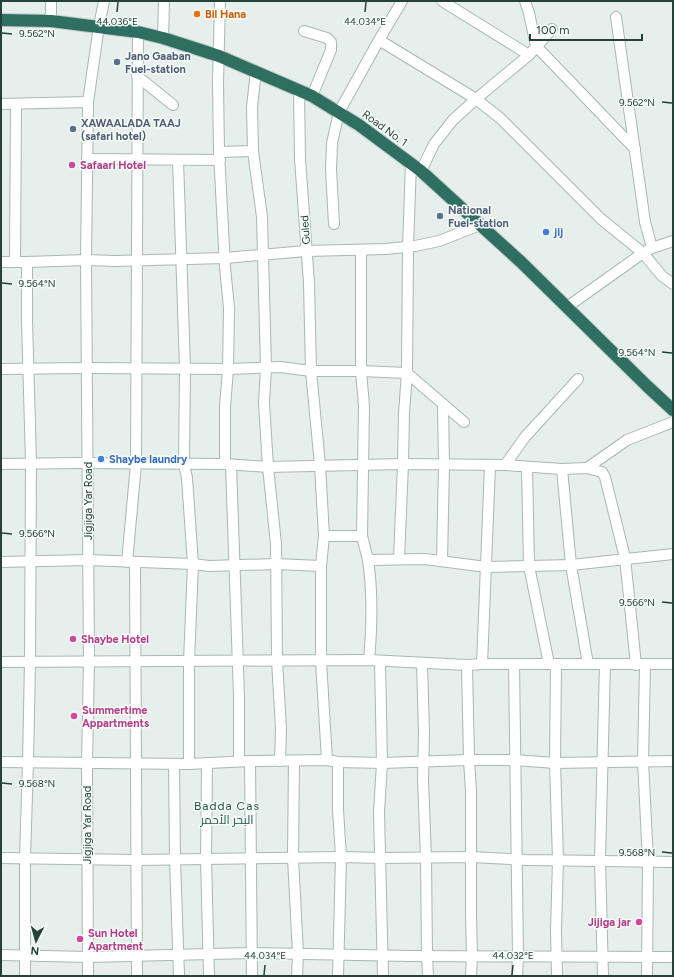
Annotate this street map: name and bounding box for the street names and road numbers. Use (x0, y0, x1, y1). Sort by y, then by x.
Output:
street label: Road No. 1 (360, 108, 410, 149)
street label: Guled (298, 215, 313, 245)
street label: Jigjiga Yar Road (82, 462, 95, 540)
street label: Jigjiga Yar Road (81, 786, 94, 864)

